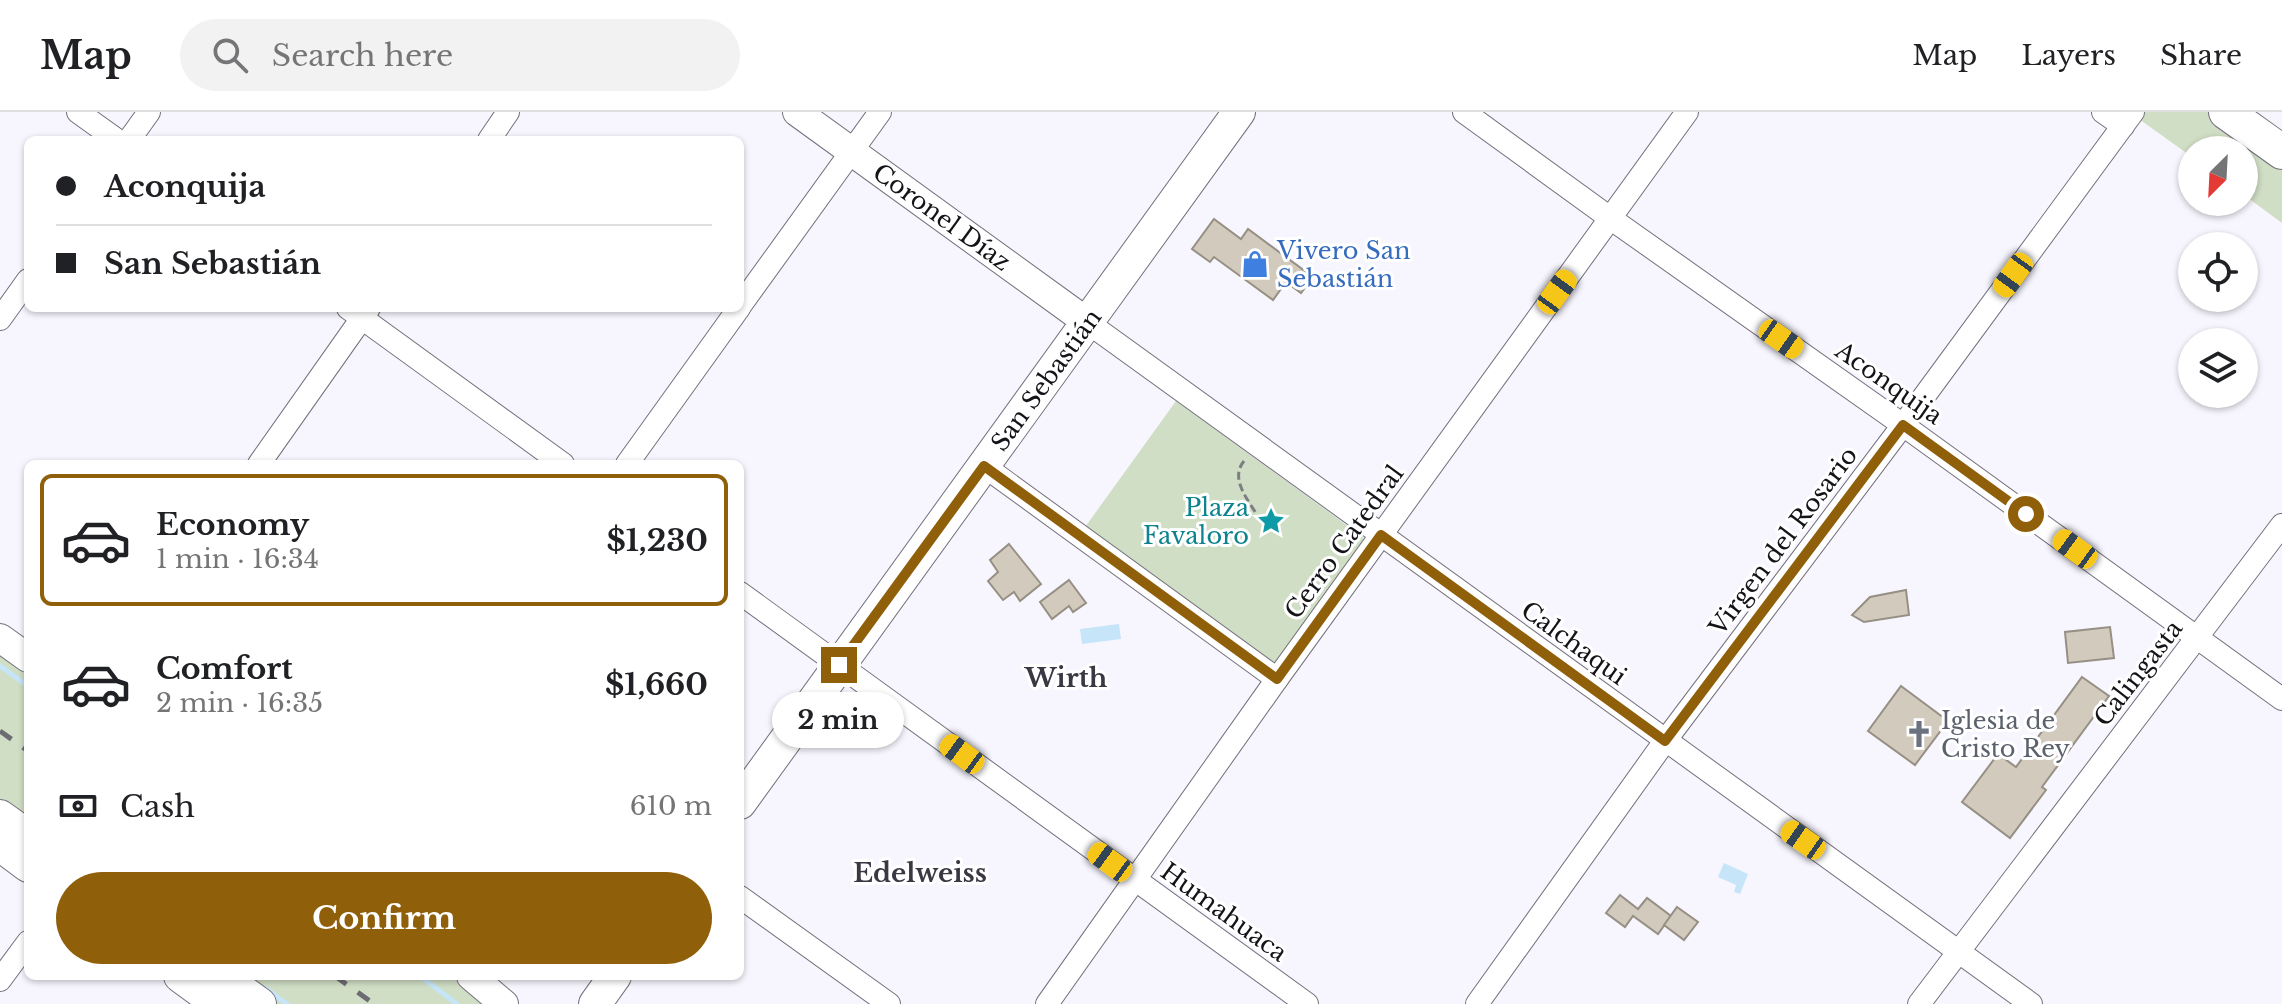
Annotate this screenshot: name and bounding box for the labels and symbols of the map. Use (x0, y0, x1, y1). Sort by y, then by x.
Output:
north arrow (2178, 136, 2258, 216)
street label: Coronel Díaz (868, 157, 1016, 277)
place label: Vivero San Sebastián (1276, 236, 1411, 293)
shop icon: Vivero San Sebastián (1240, 249, 1270, 279)
car (1989, 249, 2037, 301)
car (1533, 266, 1581, 318)
street label: San Sebastián (985, 303, 1107, 457)
car (1754, 315, 1808, 363)
street label: Aconquija (1829, 335, 1949, 431)
street label: Virgen del Rosario (1702, 441, 1863, 642)
street label: Cerro Catedral (1279, 460, 1409, 624)
place label: Plaza Favaloro (1143, 493, 1250, 550)
route start (2008, 496, 2044, 532)
place icon: Plaza Favaloro (1256, 506, 1286, 536)
car (2049, 525, 2101, 573)
street label: Calchaqui (1516, 595, 1632, 691)
street label: Calingasta (2088, 614, 2189, 732)
route end (821, 647, 857, 683)
district label: Wirth (1024, 662, 1108, 694)
callout: 2 min (773, 693, 905, 749)
place label: Iglesia de Cristo Rey (1941, 706, 2071, 763)
church icon: Iglesia de Cristo Rey (1904, 719, 1934, 749)
car (936, 730, 988, 778)
car (1776, 816, 1830, 864)
car (1084, 838, 1136, 886)
district label: Edelweiss (853, 857, 987, 889)
street label: Humahuaca (1155, 857, 1293, 968)

